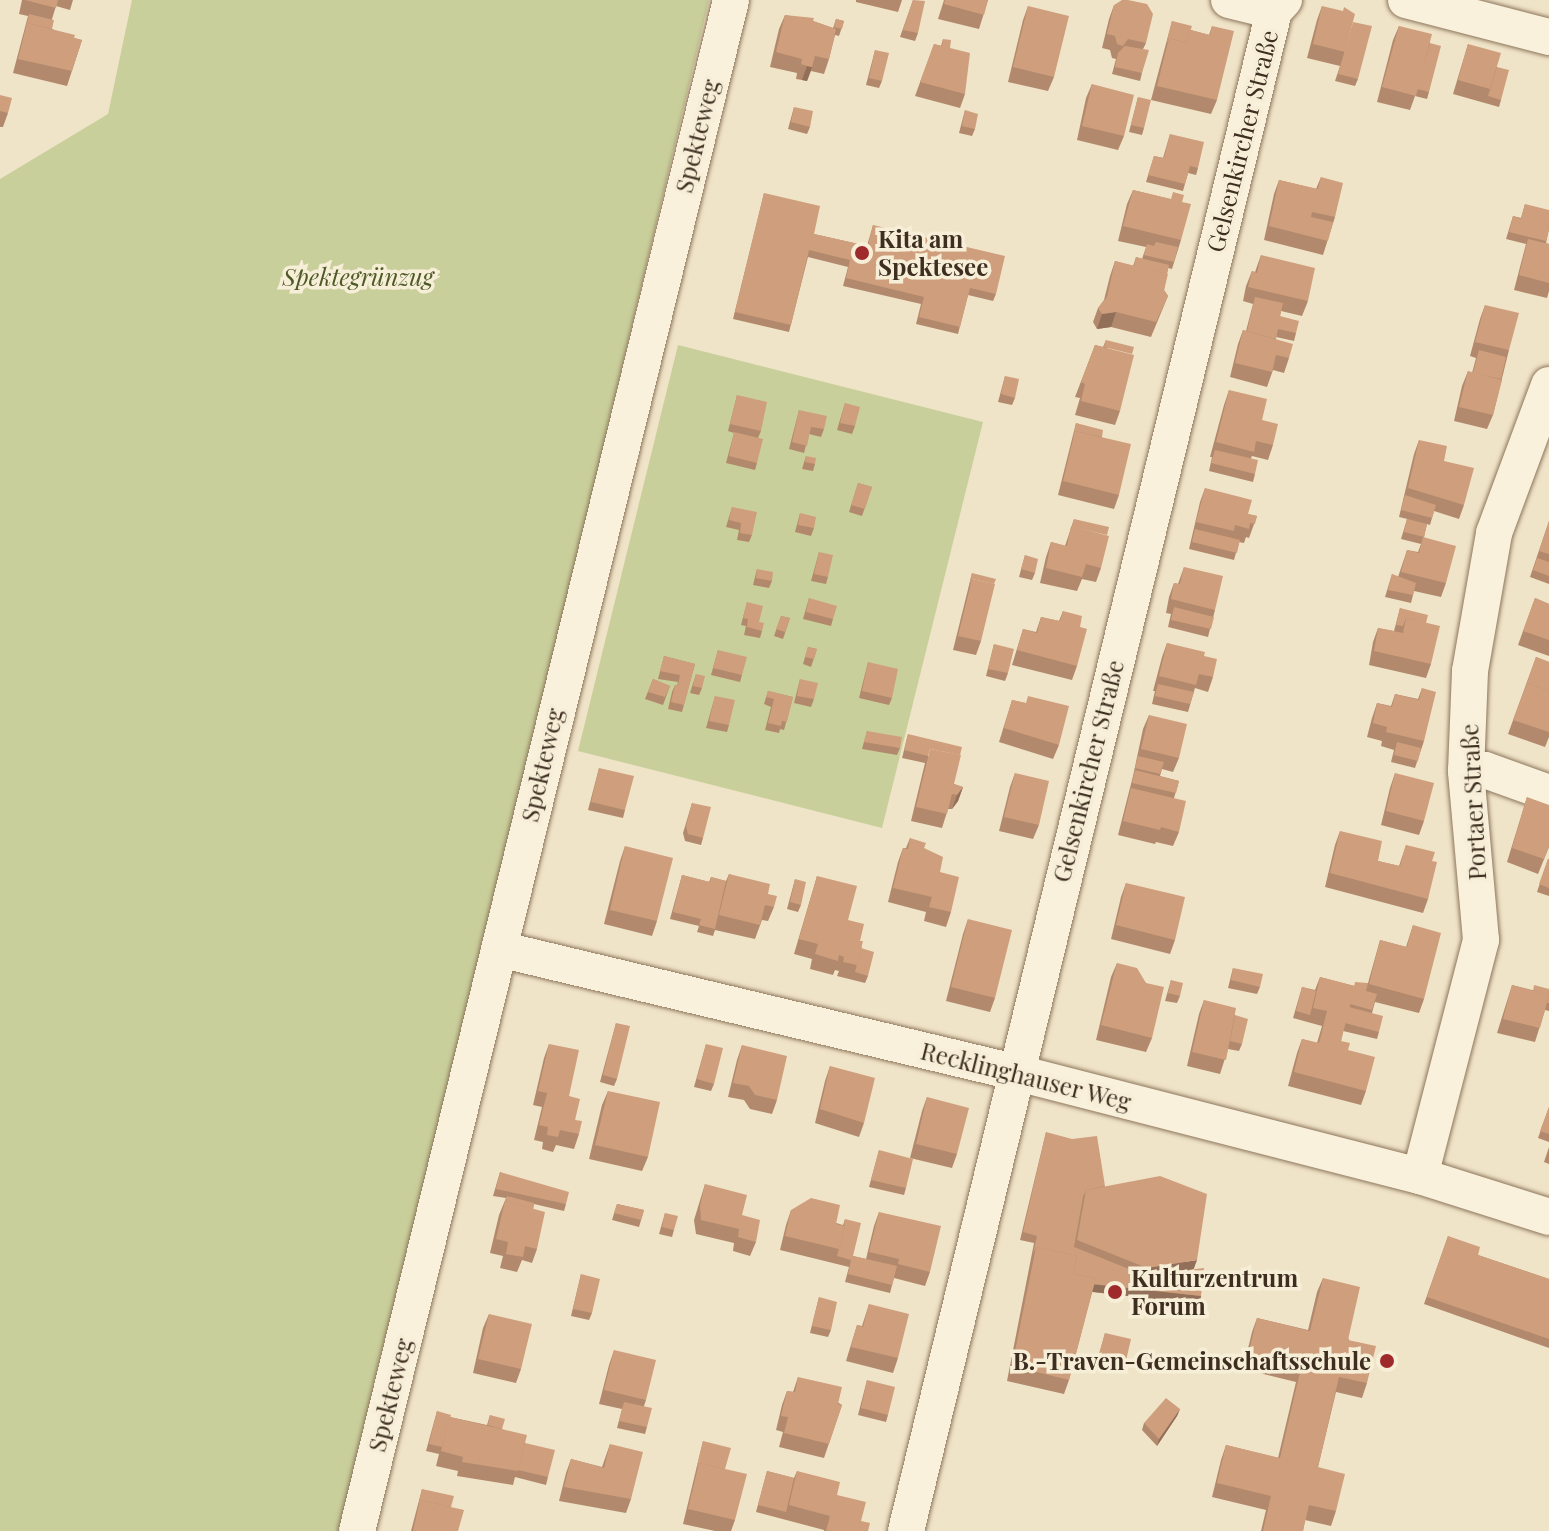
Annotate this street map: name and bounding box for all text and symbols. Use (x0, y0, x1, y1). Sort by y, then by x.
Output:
street label: Gelsenkircher Straße (1200, 27, 1284, 255)
street label: Spekteweg (669, 76, 725, 196)
place label: Kita am Spektesee (878, 225, 988, 281)
marker: Kita am Spektesee (853, 244, 871, 262)
park label: Spektegrünzug (283, 263, 433, 291)
street label: Gelsenkircher Straße (1046, 657, 1130, 885)
street label: Spekteweg (515, 705, 569, 825)
street label: Portaer Straße (1455, 723, 1491, 881)
street label: Recklinghauser Weg (917, 1036, 1135, 1116)
place label: Kulturzentrum Forum (1131, 1264, 1298, 1320)
marker: Kulturzentrum Forum (1106, 1283, 1124, 1301)
street label: Spekteweg (362, 1335, 418, 1455)
place label: B.-Traven-Gemeinschaftsschule (1013, 1347, 1371, 1375)
marker: B.-Traven-Gemeinschaftsschule (1378, 1352, 1396, 1370)

